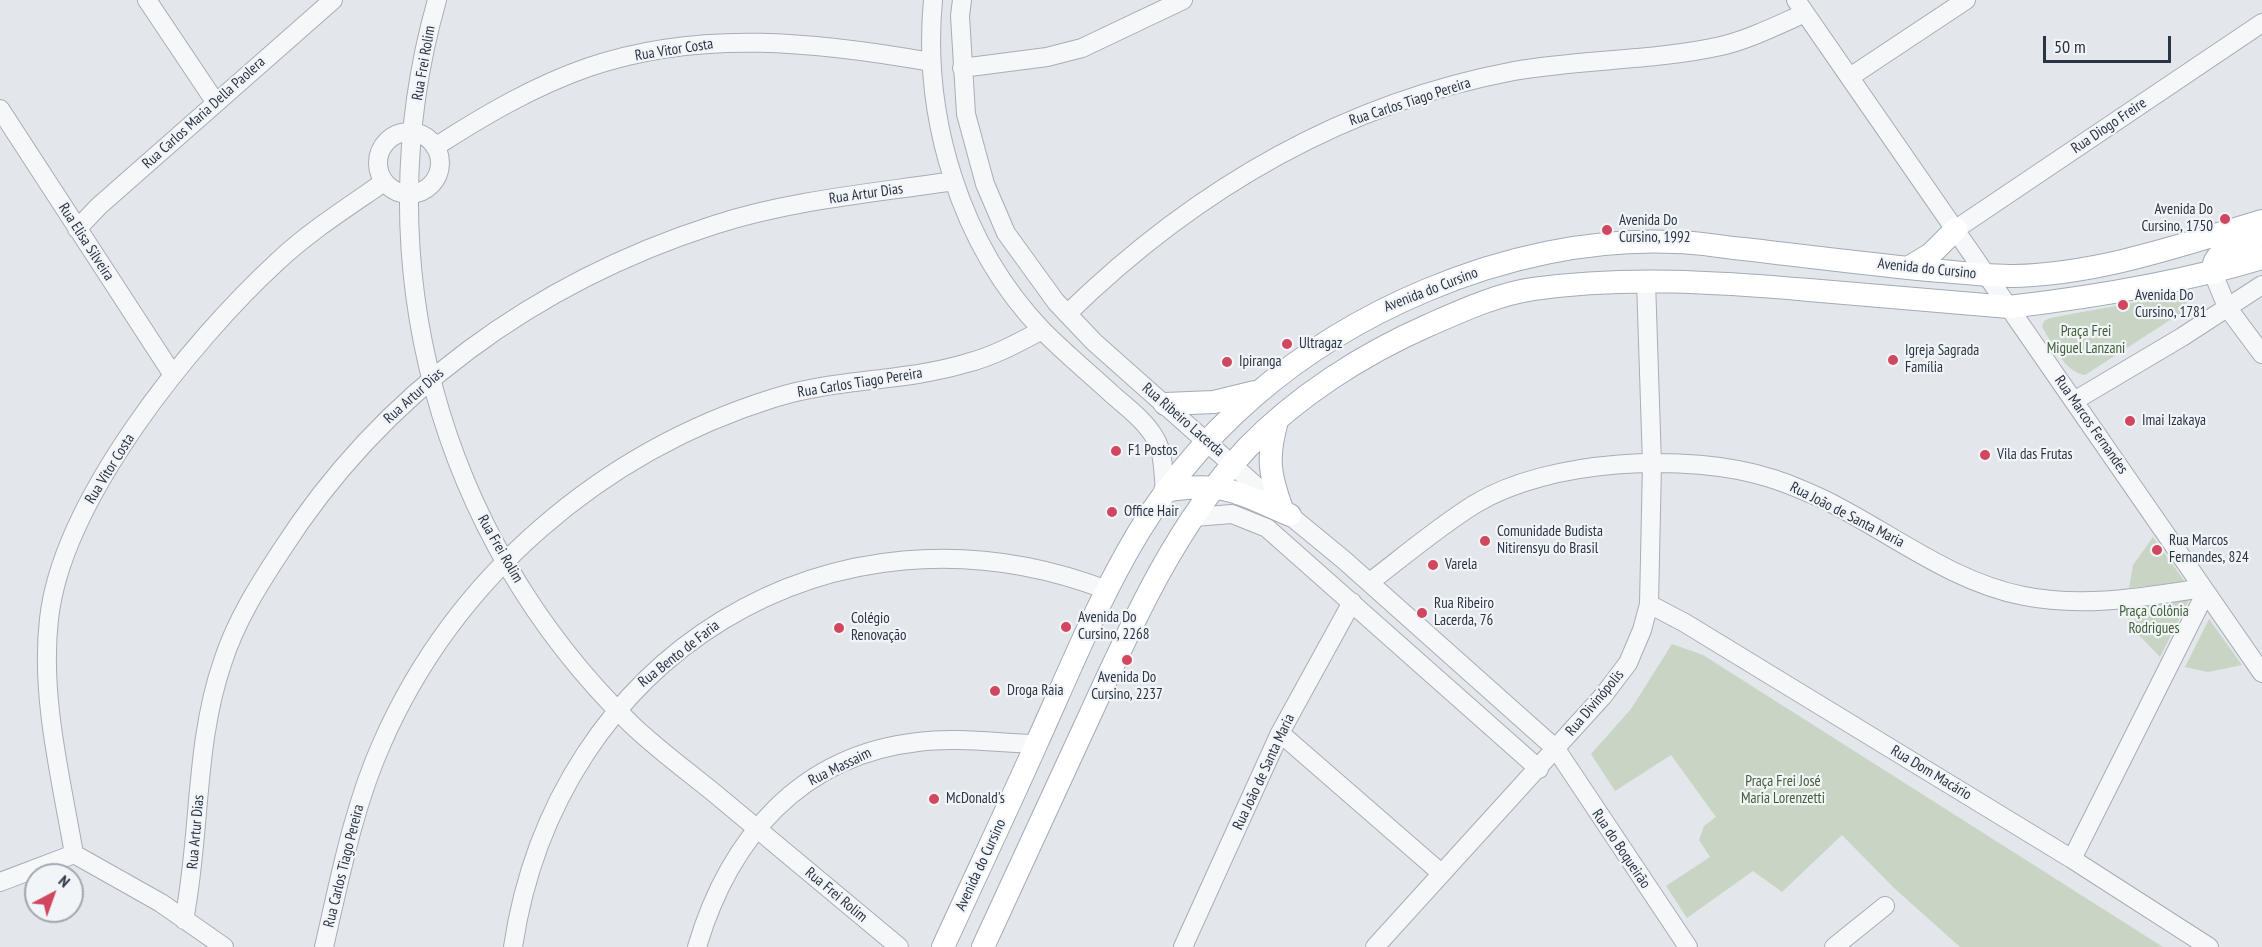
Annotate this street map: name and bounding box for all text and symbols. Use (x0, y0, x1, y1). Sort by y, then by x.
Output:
street label: Rua Frei Rolim (409, 24, 439, 102)
scale bar (2046, 24, 2174, 62)
street label: Rua Vitor Costa (634, 35, 714, 65)
text: 50 m (2054, 35, 2086, 58)
street label: Rua Carlos Maria Della Paolera (139, 53, 269, 173)
street label: Rua Carlos Tiago Pereira (1347, 74, 1473, 130)
street label: Rua Diogo Freire (2068, 94, 2150, 158)
street label: Rua Artur Dias (828, 180, 904, 208)
street label: Rua Elisa Silveira (54, 200, 118, 284)
place label: Avenida Do Cursino, 1750 (2141, 201, 2213, 236)
place label: Avenida Do Cursino, 1992 (1619, 212, 1691, 247)
marker: Avenida Do Cursino, 1750 (2218, 212, 2232, 226)
marker: Avenida Do Cursino, 1992 (1600, 223, 1614, 237)
street label: Avenida do Cursino (1877, 255, 1977, 283)
street label: Avenida do Cursino (1382, 264, 1480, 316)
place label: Avenida Do Cursino, 1781 (2135, 287, 2207, 322)
marker: Avenida Do Cursino, 1781 (2116, 298, 2130, 312)
park label: Praça Frei Miguel Lanzani (2047, 323, 2125, 358)
place label: Ultragaz (1299, 335, 1342, 353)
marker: Ultragaz (1280, 337, 1294, 351)
place label: Igreja Sagrada Família (1905, 342, 1979, 377)
place label: Ipiranga (1239, 353, 1281, 371)
marker: Igreja Sagrada Família (1886, 353, 1900, 367)
marker: Ipiranga (1220, 355, 1234, 369)
street label: Rua Artur Dias (380, 364, 448, 428)
street label: Rua Carlos Tiago Pereira (796, 364, 924, 402)
street label: Rua Marcos Fernandes (2050, 372, 2132, 478)
street label: Rua Ribeiro Lacerda (1138, 379, 1228, 461)
place label: Imai Izakaya (2142, 412, 2206, 430)
marker: Imai Izakaya (2123, 414, 2137, 428)
street label: Rua Vitor Costa (81, 431, 139, 507)
place label: F1 Postos (1128, 442, 1178, 460)
marker: F1 Postos (1109, 444, 1123, 458)
place label: Vila das Frutas (1997, 446, 2073, 464)
marker: Vila das Frutas (1978, 448, 1992, 462)
street label: Rua João de Santa Maria (1787, 478, 1907, 552)
place label: Office Hair (1124, 503, 1179, 521)
marker: Office Hair (1105, 505, 1119, 519)
street label: Rua Frei Rolim (473, 512, 527, 586)
place label: Comunidade Budista Nitirensyu do Brasil (1497, 523, 1603, 558)
place label: Rua Marcos Fernandes, 824 (2169, 532, 2249, 567)
marker: Comunidade Budista Nitirensyu do Brasil (1478, 534, 1492, 548)
marker: Rua Marcos Fernandes, 824 (2150, 543, 2164, 557)
place label: Varela (1445, 556, 1477, 574)
marker: Varela (1426, 558, 1440, 572)
place label: Rua Ribeiro Lacerda, 76 (1434, 595, 1494, 630)
park label: Praça Colônia Rodrigues (2119, 603, 2189, 638)
marker: Rua Ribeiro Lacerda, 76 (1415, 606, 1429, 620)
place label: Avenida Do Cursino, 2268 (1078, 609, 1150, 644)
place label: Colégio Renovação (851, 610, 906, 645)
street label: Rua Bento de Faria (635, 617, 723, 691)
marker: Avenida Do Cursino, 2268 (1059, 620, 1073, 634)
marker: Colégio Renovação (832, 621, 846, 635)
marker: Avenida Do Cursino, 2237 (1120, 653, 1134, 667)
street label: Rua Divinópolis (1562, 666, 1628, 740)
place label: Avenida Do Cursino, 2237 (1091, 669, 1163, 704)
place label: Droga Raia (1007, 682, 1064, 700)
marker: Droga Raia (988, 684, 1002, 698)
street label: Rua João de Santa Maria (1229, 711, 1299, 833)
street label: Rua Dom Macário (1887, 742, 1975, 804)
street label: Rua Massaim (806, 744, 874, 790)
park label: Praça Frei José Maria Lorenzetti (1741, 773, 1825, 808)
place label: McDonald's (946, 790, 1005, 808)
marker: McDonald's (927, 792, 941, 806)
street label: Rua Artur Dias (184, 794, 208, 870)
street label: Rua Carlos Tiago Pereira (320, 803, 368, 929)
street label: Rua do Boqueirão (1588, 806, 1654, 892)
street label: Avenida do Cursino (952, 816, 1010, 914)
north arrow (24, 863, 84, 923)
street label: Rua Frei Rolim (801, 864, 871, 926)
text: N (55, 871, 74, 891)

